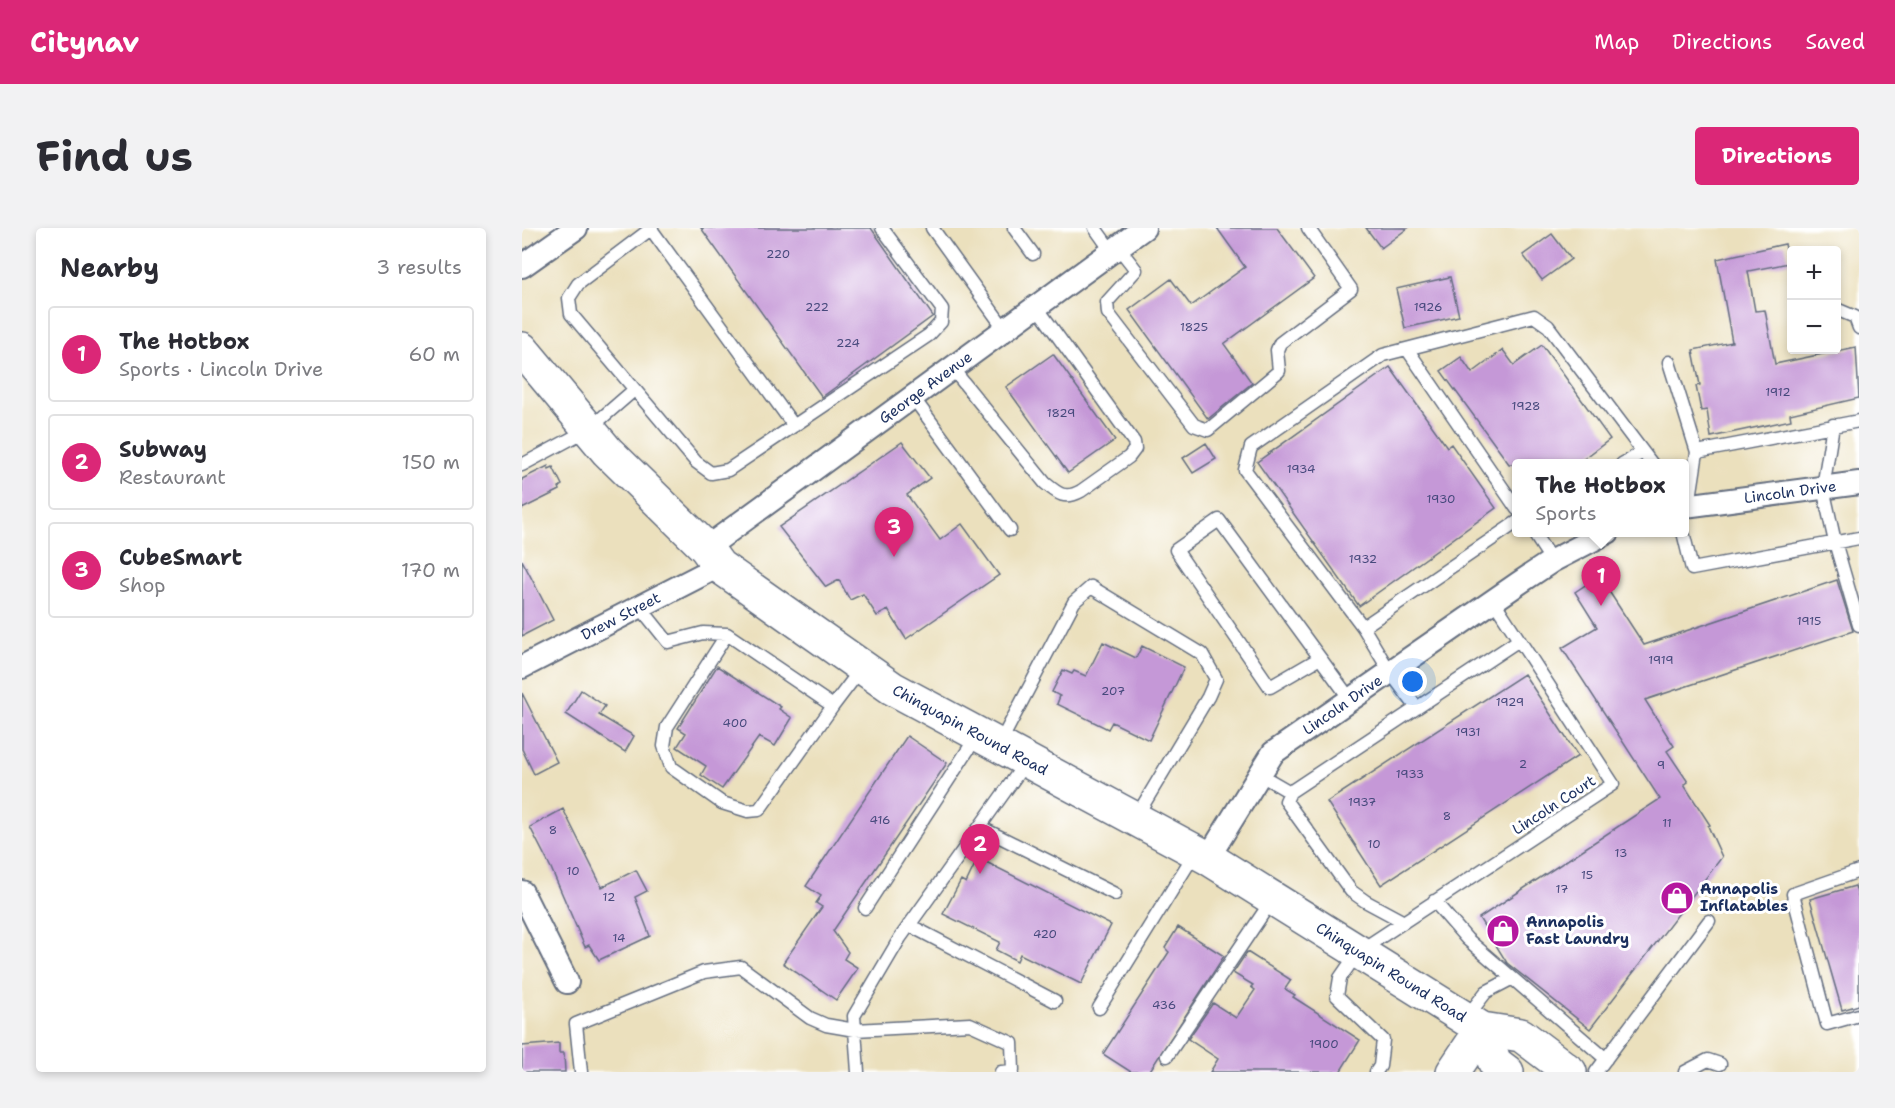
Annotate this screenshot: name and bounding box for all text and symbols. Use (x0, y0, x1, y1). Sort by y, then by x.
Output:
text: Citynav (30, 23, 139, 61)
text: Map (1594, 28, 1639, 56)
text: Directions (1672, 28, 1772, 56)
text: Saved (1805, 28, 1865, 56)
button: Directions (1695, 127, 1859, 185)
text: Find us (36, 128, 193, 184)
house number: 220 (766, 246, 790, 262)
map controls (1787, 246, 1841, 354)
button: + (1787, 246, 1841, 300)
text: Nearby (60, 250, 159, 285)
text: 3 results (376, 254, 462, 280)
house number: 222 (805, 299, 829, 315)
house number: 1926 (1414, 299, 1442, 315)
button: − (1787, 300, 1841, 354)
house number: 1825 (1180, 319, 1208, 335)
text: The Hotbox (119, 327, 249, 356)
house number: 224 (836, 335, 860, 351)
text: 1 (77, 341, 86, 367)
text: 60 m (408, 341, 460, 367)
street label: George Avenue (875, 347, 976, 428)
text: Sports · Lincoln Drive (119, 356, 323, 382)
house number: 1912 (1765, 384, 1791, 400)
house number: 1928 (1512, 398, 1540, 414)
house number: 1829 (1047, 405, 1075, 421)
text: Subway (119, 435, 207, 464)
text: 2 (75, 449, 89, 475)
text: 150 m (402, 449, 460, 475)
popup (1512, 459, 1689, 537)
house number: 1934 (1287, 461, 1315, 477)
text: Restaurant (119, 464, 226, 490)
text: The Hotbox (1535, 471, 1666, 500)
street label: Lincoln Drive (1743, 476, 1837, 508)
house number: 1930 (1427, 491, 1455, 507)
text: Sports (1535, 500, 1597, 526)
pin: 3 (874, 508, 914, 557)
text: CubeSmart (119, 543, 242, 572)
house number: 1932 (1349, 551, 1377, 567)
pin: 1 (1582, 556, 1620, 606)
text: 3 (75, 557, 89, 583)
text: 170 m (401, 557, 460, 583)
text: Shop (119, 572, 166, 598)
street label: Drew Street (578, 588, 664, 645)
house number: 1915 (1797, 613, 1821, 629)
house number: 1919 (1648, 652, 1674, 668)
your location (1398, 667, 1427, 696)
street label: Lincoln Drive (1299, 670, 1386, 740)
street label: Chinquapin Round Road (889, 680, 1052, 780)
house number: 207 (1101, 683, 1125, 699)
house number: 1929 (1496, 694, 1524, 710)
house number: 400 (722, 715, 748, 731)
house number: 1931 (1455, 724, 1481, 740)
house number: 2 (1519, 756, 1527, 772)
house number: 9 (1657, 757, 1665, 773)
house number: 1933 (1396, 766, 1424, 782)
street label: Lincoln Court (1508, 771, 1600, 839)
house number: 1937 (1348, 794, 1376, 810)
house number: 8 (1443, 808, 1451, 824)
house number: 416 (870, 812, 890, 828)
house number: 11 (1662, 815, 1672, 831)
house number: 8 (549, 822, 557, 838)
pin: 2 (960, 824, 1000, 874)
house number: 10 (1367, 836, 1381, 852)
house number: 13 (1615, 845, 1627, 861)
house number: 10 (566, 863, 580, 879)
house number: 15 (1581, 867, 1593, 883)
place label: Annapolis Inflatables (1700, 879, 1788, 916)
shop icon: Annapolis Inflatables (1659, 880, 1695, 916)
house number: 17 (1556, 881, 1568, 897)
house number: 12 (603, 889, 615, 905)
place label: Annapolis Fast Laundry (1526, 912, 1629, 949)
shop icon: Annapolis Fast Laundry (1485, 913, 1521, 949)
street label: Chinquapin Round Road (1312, 918, 1471, 1027)
house number: 420 (1033, 926, 1057, 942)
house number: 14 (613, 930, 625, 946)
house number: 436 (1152, 997, 1176, 1013)
house number: 1900 (1309, 1036, 1339, 1052)

